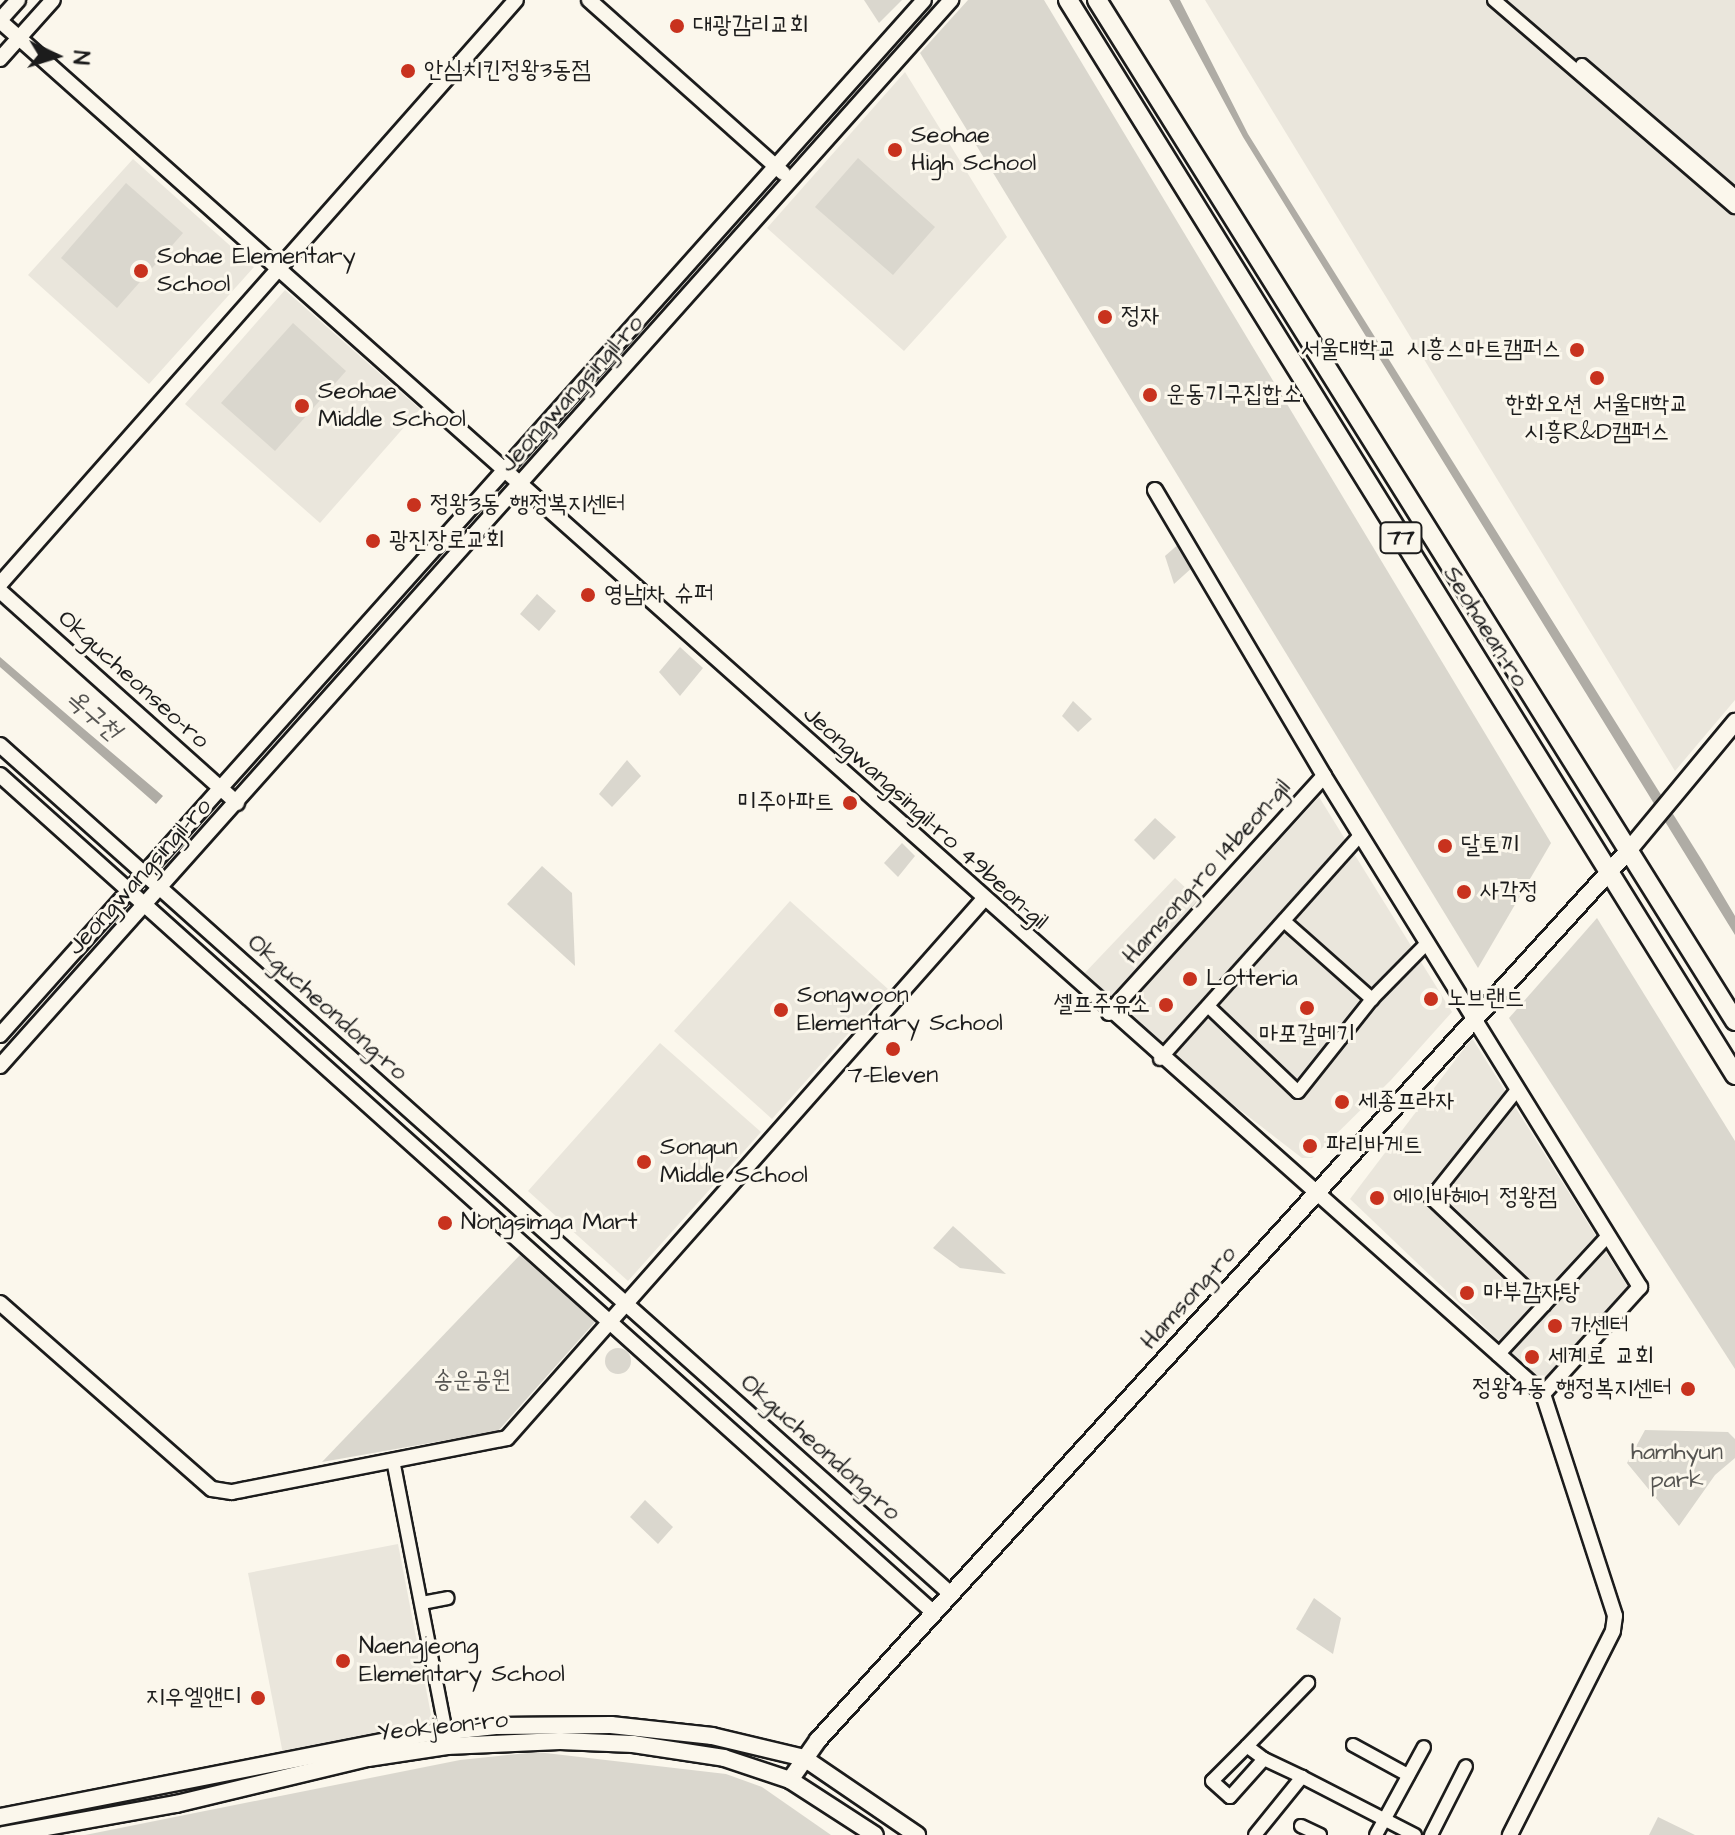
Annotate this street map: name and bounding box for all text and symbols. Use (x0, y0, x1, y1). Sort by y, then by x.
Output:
place label: 대광감리교회 (693, 12, 809, 40)
north arrow (16, 16, 96, 96)
marker: 대광감리교회 (668, 17, 686, 35)
text: N (64, 50, 96, 66)
place label: 안심치킨정왕3동점 (424, 57, 591, 85)
marker: 안심치킨정왕3동점 (399, 62, 417, 80)
place label: Seohae High School (911, 122, 1036, 178)
marker: Seohae High School (886, 141, 904, 159)
place label: Sohae Elementary School (157, 243, 356, 299)
marker: Sohae Elementary School (132, 262, 150, 280)
place label: 정자 (1121, 303, 1160, 331)
marker: 정자 (1096, 308, 1114, 326)
street label: Jeongwangsingil-ro (494, 310, 650, 478)
place label: 서울대학교 시흥스마트캠퍼스 (1300, 336, 1561, 364)
marker: 서울대학교 시흥스마트캠퍼스 (1568, 341, 1586, 359)
marker: 한화오션 서울대학교 시흥R&D캠퍼스 (1588, 369, 1606, 387)
place label: Seohae Middle School (318, 378, 466, 434)
place label: 운동기구집합소 (1166, 381, 1301, 409)
marker: 운동기구집합소 (1141, 386, 1159, 404)
place label: 한화오션 서울대학교 시흥R&D캠퍼스 (1505, 391, 1689, 447)
marker: Seohae Middle School (293, 397, 311, 415)
place label: 정왕3동 행정복지센터 (430, 491, 626, 519)
marker: 정왕3동 행정복지센터 (405, 496, 423, 514)
road number: 77 (1379, 520, 1423, 556)
place label: 광진장로교회 (389, 527, 505, 555)
marker: 광진장로교회 (364, 532, 382, 550)
street label: Seohaean-ro (1436, 561, 1534, 693)
place label: 영남1차 슈퍼 (604, 581, 713, 609)
marker: 영남1차 슈퍼 (579, 586, 597, 604)
street label: Okgucheonseo-ro (51, 605, 215, 755)
water label: 옥구천 (59, 683, 127, 747)
street label: Jeongwangsingil-ro 49beon-gil (796, 700, 1054, 936)
street label: Hamsong-ro 14beon-gil (1117, 774, 1297, 970)
place label: 미주아파트 (737, 789, 834, 817)
street label: Jeongwangsingil-ro (62, 793, 218, 961)
marker: 미주아파트 (841, 794, 859, 812)
place label: 달토끼 (1461, 832, 1519, 860)
marker: 달토끼 (1436, 837, 1454, 855)
place label: 사각정 (1480, 878, 1538, 906)
marker: 사각정 (1455, 883, 1473, 901)
street label: Okgucheondong-ro (241, 929, 413, 1087)
place label: Lotteria (1206, 965, 1298, 993)
marker: Lotteria (1181, 970, 1199, 988)
place label: Songwoon Elementary School (797, 982, 1003, 1038)
place label: 노브랜드 (1447, 985, 1524, 1013)
marker: 노브랜드 (1422, 990, 1440, 1008)
place label: 셀프주유소 (1053, 991, 1150, 1019)
marker: 셀프주유소 (1157, 996, 1175, 1014)
marker: 마포갈메기 (1298, 999, 1316, 1017)
marker: Songwoon Elementary School (772, 1001, 790, 1019)
place label: 마포갈메기 (1259, 1021, 1355, 1049)
marker: 7-Eleven (884, 1040, 902, 1058)
place label: 7-Eleven (848, 1062, 938, 1090)
place label: 세종프라자 (1358, 1088, 1455, 1116)
marker: 세종프라자 (1333, 1093, 1351, 1111)
place label: 파리바게트 (1326, 1132, 1423, 1160)
place label: Songun Middle School (660, 1134, 808, 1190)
marker: 파리바게트 (1301, 1137, 1319, 1155)
marker: Songun Middle School (635, 1153, 653, 1171)
place label: 에이바헤어 정왕점 (1393, 1184, 1557, 1212)
marker: 에이바헤어 정왕점 (1368, 1189, 1386, 1207)
place label: Nongsimga Mart (461, 1209, 637, 1237)
marker: Nongsimga Mart (436, 1214, 454, 1232)
street label: Hamsong-ro (1135, 1240, 1243, 1356)
place label: 마부감자탕 (1483, 1279, 1580, 1307)
marker: 마부감자탕 (1458, 1284, 1476, 1302)
place label: 카센터 (1571, 1312, 1629, 1340)
marker: 카센터 (1546, 1317, 1564, 1335)
place label: 세계로 교회 (1548, 1343, 1654, 1371)
marker: 세계로 교회 (1523, 1348, 1541, 1366)
park label: 송운공원 (433, 1367, 511, 1395)
street label: Okgucheondong-ro (734, 1369, 906, 1527)
place label: 정왕4동 행정복지센터 (1472, 1375, 1672, 1403)
marker: 정왕4동 행정복지센터 (1679, 1380, 1697, 1398)
park label: hamhyun park (1631, 1439, 1723, 1495)
place label: Naengjeong Elementary School (359, 1633, 565, 1689)
marker: Naengjeong Elementary School (334, 1652, 352, 1670)
place label: 지우엘앤디 (145, 1684, 242, 1712)
marker: 지우엘앤디 (249, 1689, 267, 1707)
street label: Yeokjeon-ro (376, 1706, 510, 1748)

